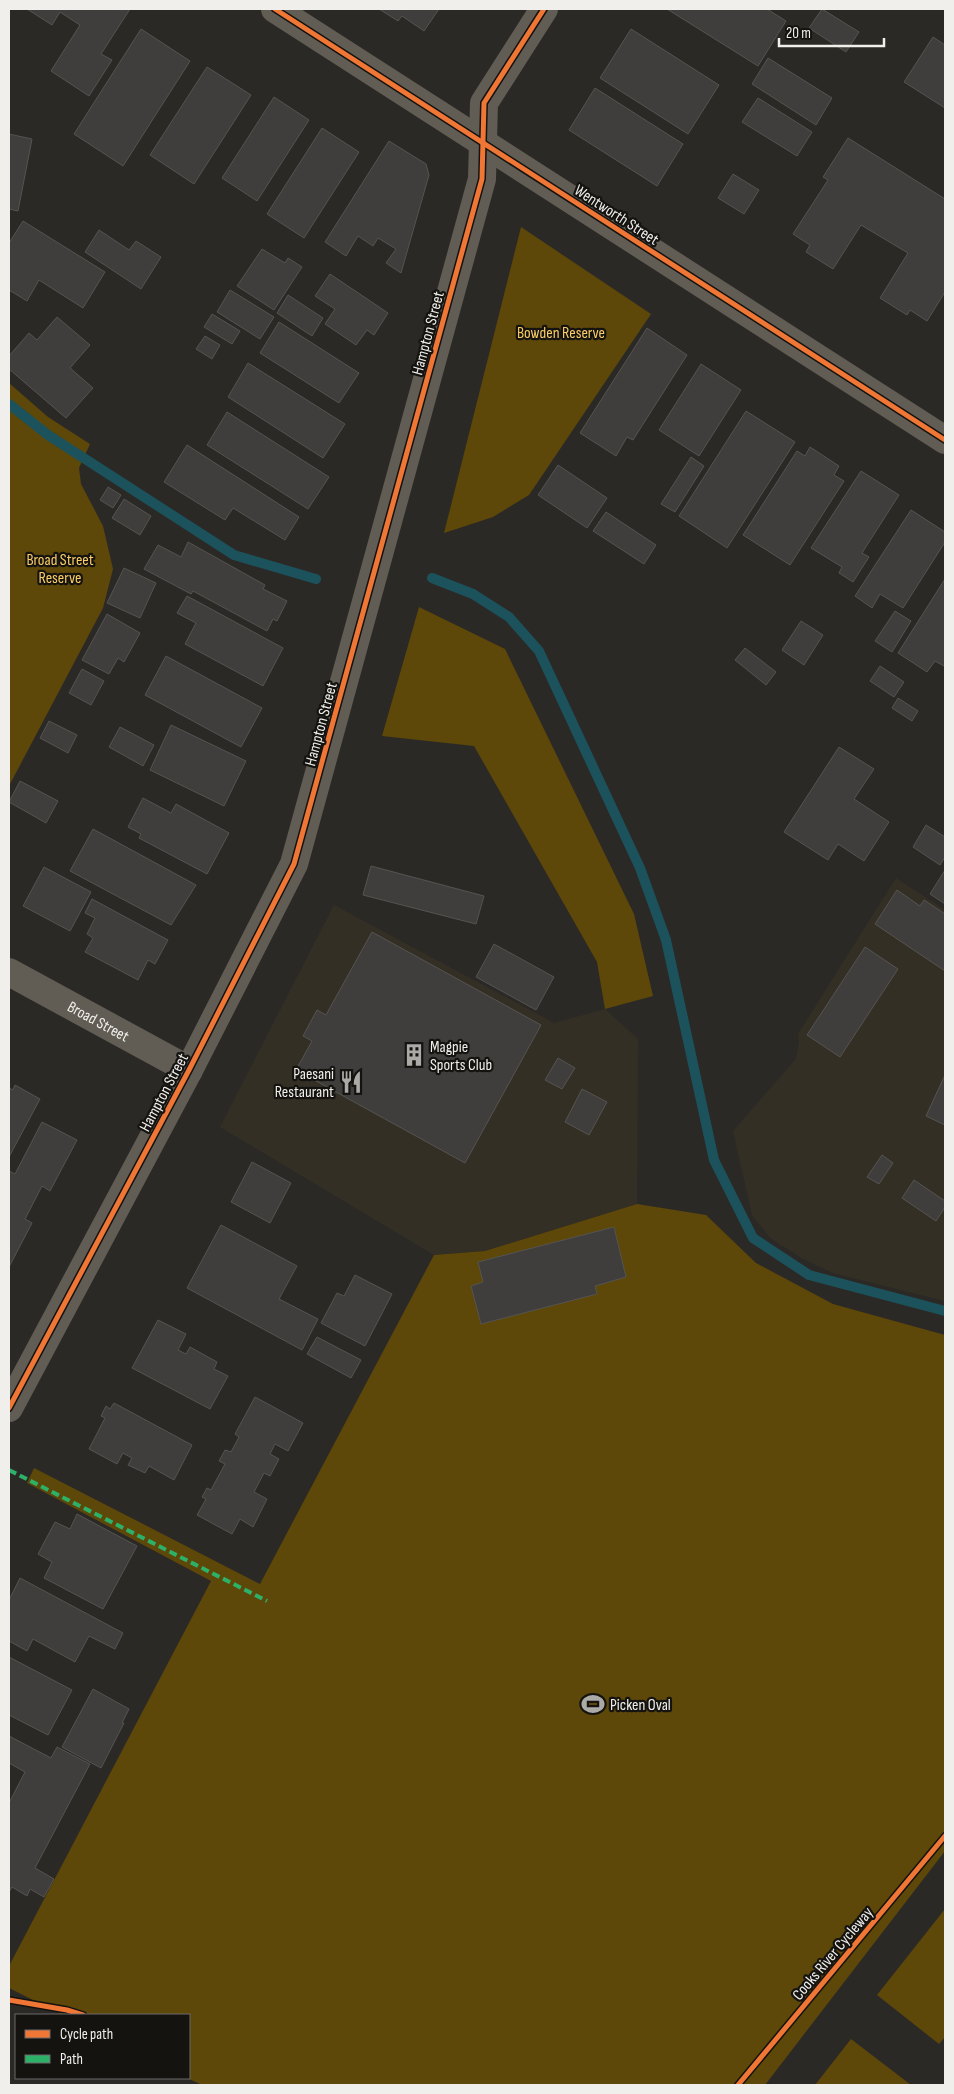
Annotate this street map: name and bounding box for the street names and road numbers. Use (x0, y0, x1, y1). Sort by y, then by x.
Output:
street label: Wentworth Street (570, 181, 662, 250)
street label: Hampton Street (408, 289, 449, 377)
street label: Hampton Street (301, 680, 342, 768)
street label: Broad Street (64, 998, 132, 1047)
street label: Hampton Street (136, 1050, 193, 1135)
street label: Cooks River Cycleway (789, 1904, 878, 2004)

